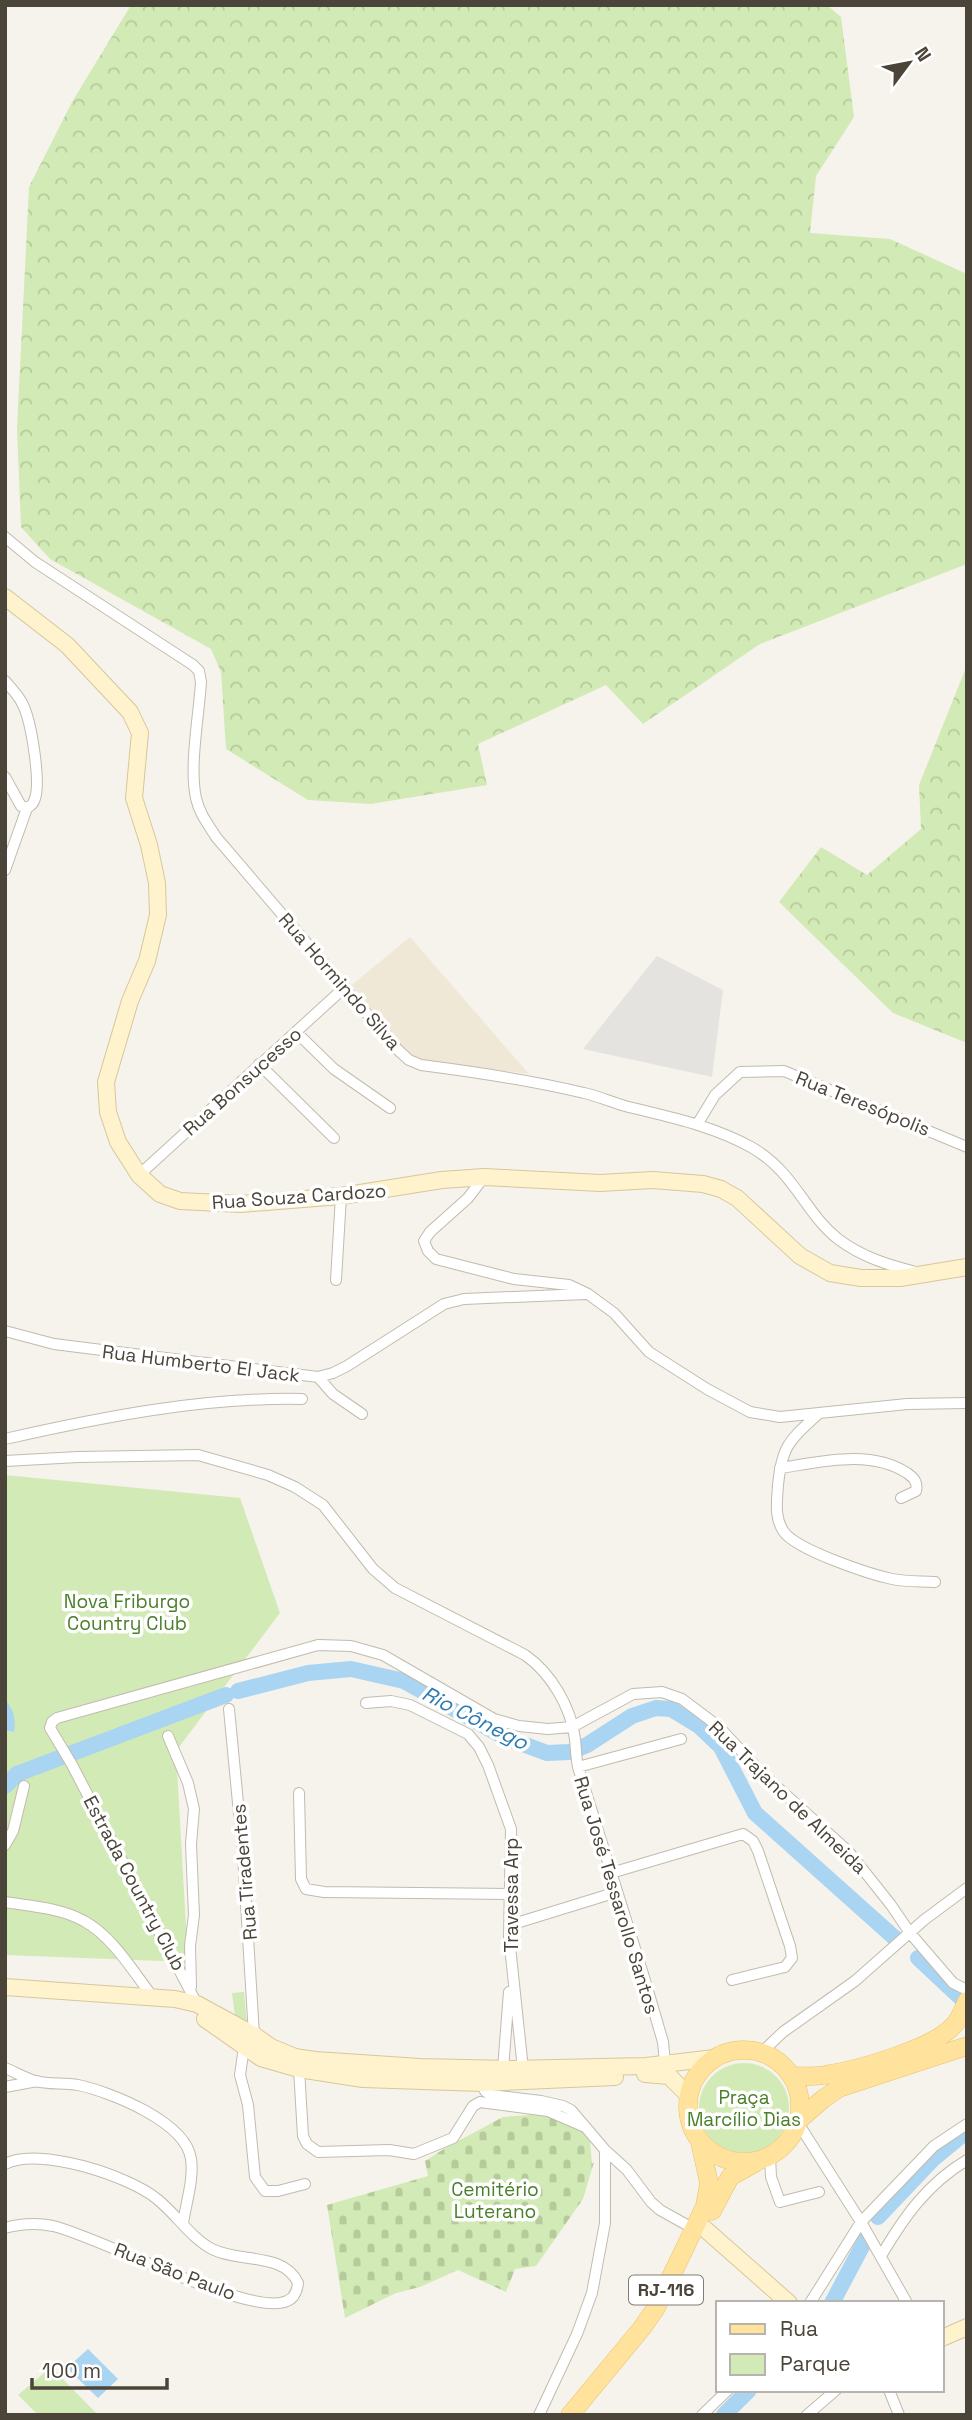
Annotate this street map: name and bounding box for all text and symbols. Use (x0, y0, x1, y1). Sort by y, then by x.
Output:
north arrow (874, 28, 944, 98)
text: N (909, 42, 937, 66)
street label: Rua Hormindo Silva (273, 907, 406, 1055)
street label: Rua Bonsucesso (178, 1021, 307, 1141)
street label: Rua Teresópolis (792, 1065, 934, 1142)
street label: Rua Souza Cardozo (211, 1178, 387, 1215)
street label: Rua Humberto El Jack (101, 1339, 301, 1388)
park label: Nova Friburgo Country Club (64, 1589, 190, 1636)
water label: Rio Cônego (418, 1679, 533, 1756)
street label: Rua Trajano de Almeida (703, 1715, 872, 1880)
street label: Rua José Tessarollo Santos (568, 1773, 665, 2017)
street label: Estrada Country Club (78, 1791, 191, 1975)
street label: Rua Tiradentes (226, 1803, 263, 1941)
street label: Travessa Arp (499, 1838, 524, 1952)
park label: Praça Marcílio Dias (687, 2085, 801, 2132)
park label: Cemitério Luterano (451, 2177, 539, 2224)
street label: Rua São Paulo (110, 2237, 239, 2306)
road number: RJ-116 (629, 2276, 703, 2304)
legend (716, 2301, 944, 2392)
text: Rua (780, 2315, 818, 2342)
scale bar (32, 2346, 166, 2390)
text: Parque (780, 2350, 851, 2377)
text: 100 m (42, 2357, 101, 2384)

